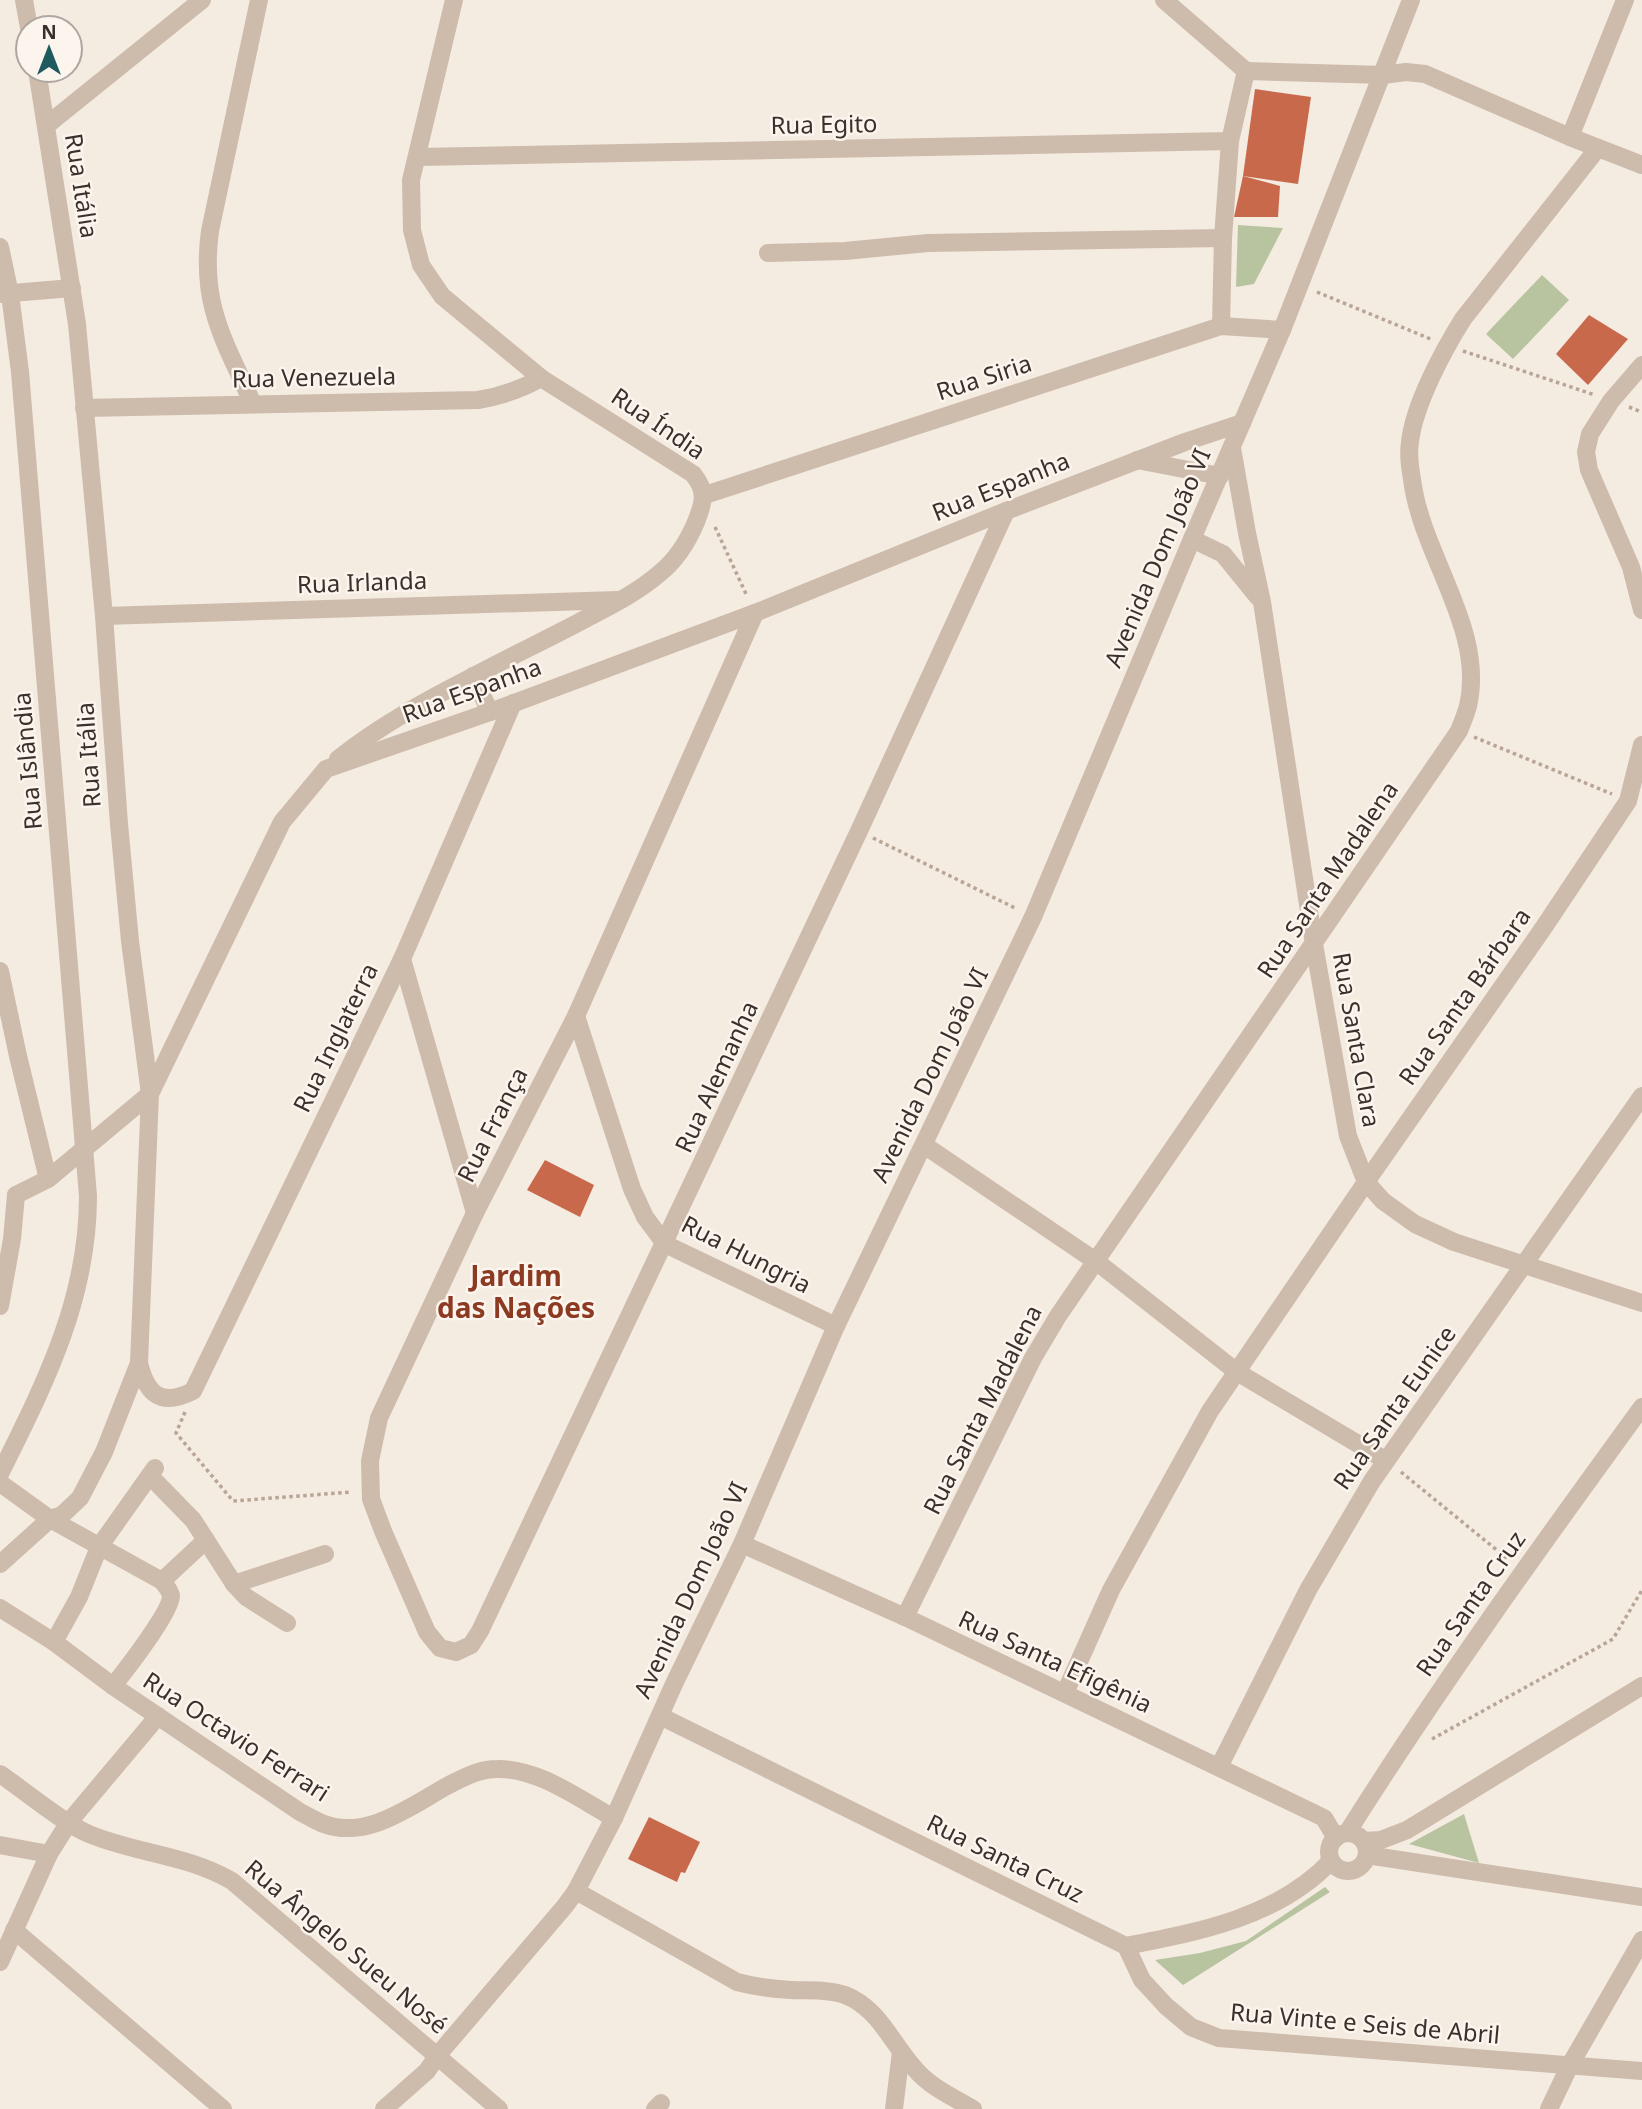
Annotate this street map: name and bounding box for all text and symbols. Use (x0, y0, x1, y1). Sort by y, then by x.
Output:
north arrow (14, 14, 84, 84)
text: N (41, 19, 57, 45)
street label: Rua Egito (770, 106, 878, 141)
street label: Rua Itália (58, 131, 107, 240)
street label: Rua Siria (932, 346, 1035, 407)
street label: Rua Venezuela (232, 359, 396, 394)
street label: Rua Índia (605, 379, 712, 466)
street label: Rua Espanha (927, 443, 1074, 528)
street label: Avenida Dom João VI (1095, 443, 1218, 672)
street label: Rua Irlanda (296, 563, 428, 600)
street label: Rua Espanha (397, 649, 546, 730)
street label: Rua Islândia (4, 691, 49, 831)
street label: Rua Itália (67, 701, 108, 809)
street label: Rua Santa Madalena (1249, 774, 1405, 984)
street label: Rua Santa Bárbara (1390, 901, 1537, 1091)
street label: Rua Santa Clara (1326, 950, 1389, 1130)
street label: Rua Inglaterra (284, 957, 385, 1117)
street label: Avenida Dom João VI (862, 961, 995, 1187)
street label: Rua Alemanha (666, 995, 765, 1157)
street label: Rua França (449, 1061, 535, 1187)
street label: Rua Hungria (676, 1207, 817, 1300)
district label: Jardim das Nações (437, 1256, 595, 1326)
street label: Rua Santa Madalena (915, 1299, 1049, 1520)
street label: Rua Santa Eunice (1325, 1318, 1463, 1496)
street label: Avenida Dom João VI (625, 1476, 754, 1703)
street label: Rua Santa Cruz (1407, 1524, 1532, 1682)
street label: Rua Santa Efigênia (954, 1601, 1158, 1720)
street label: Rua Octavio Ferrari (137, 1663, 336, 1808)
street label: Rua Santa Cruz (922, 1805, 1090, 1910)
street label: Rua Ângelo Sueu Nosé (239, 1851, 455, 2041)
street label: Rua Vinte e Seis de Abril (1229, 1994, 1501, 2051)

